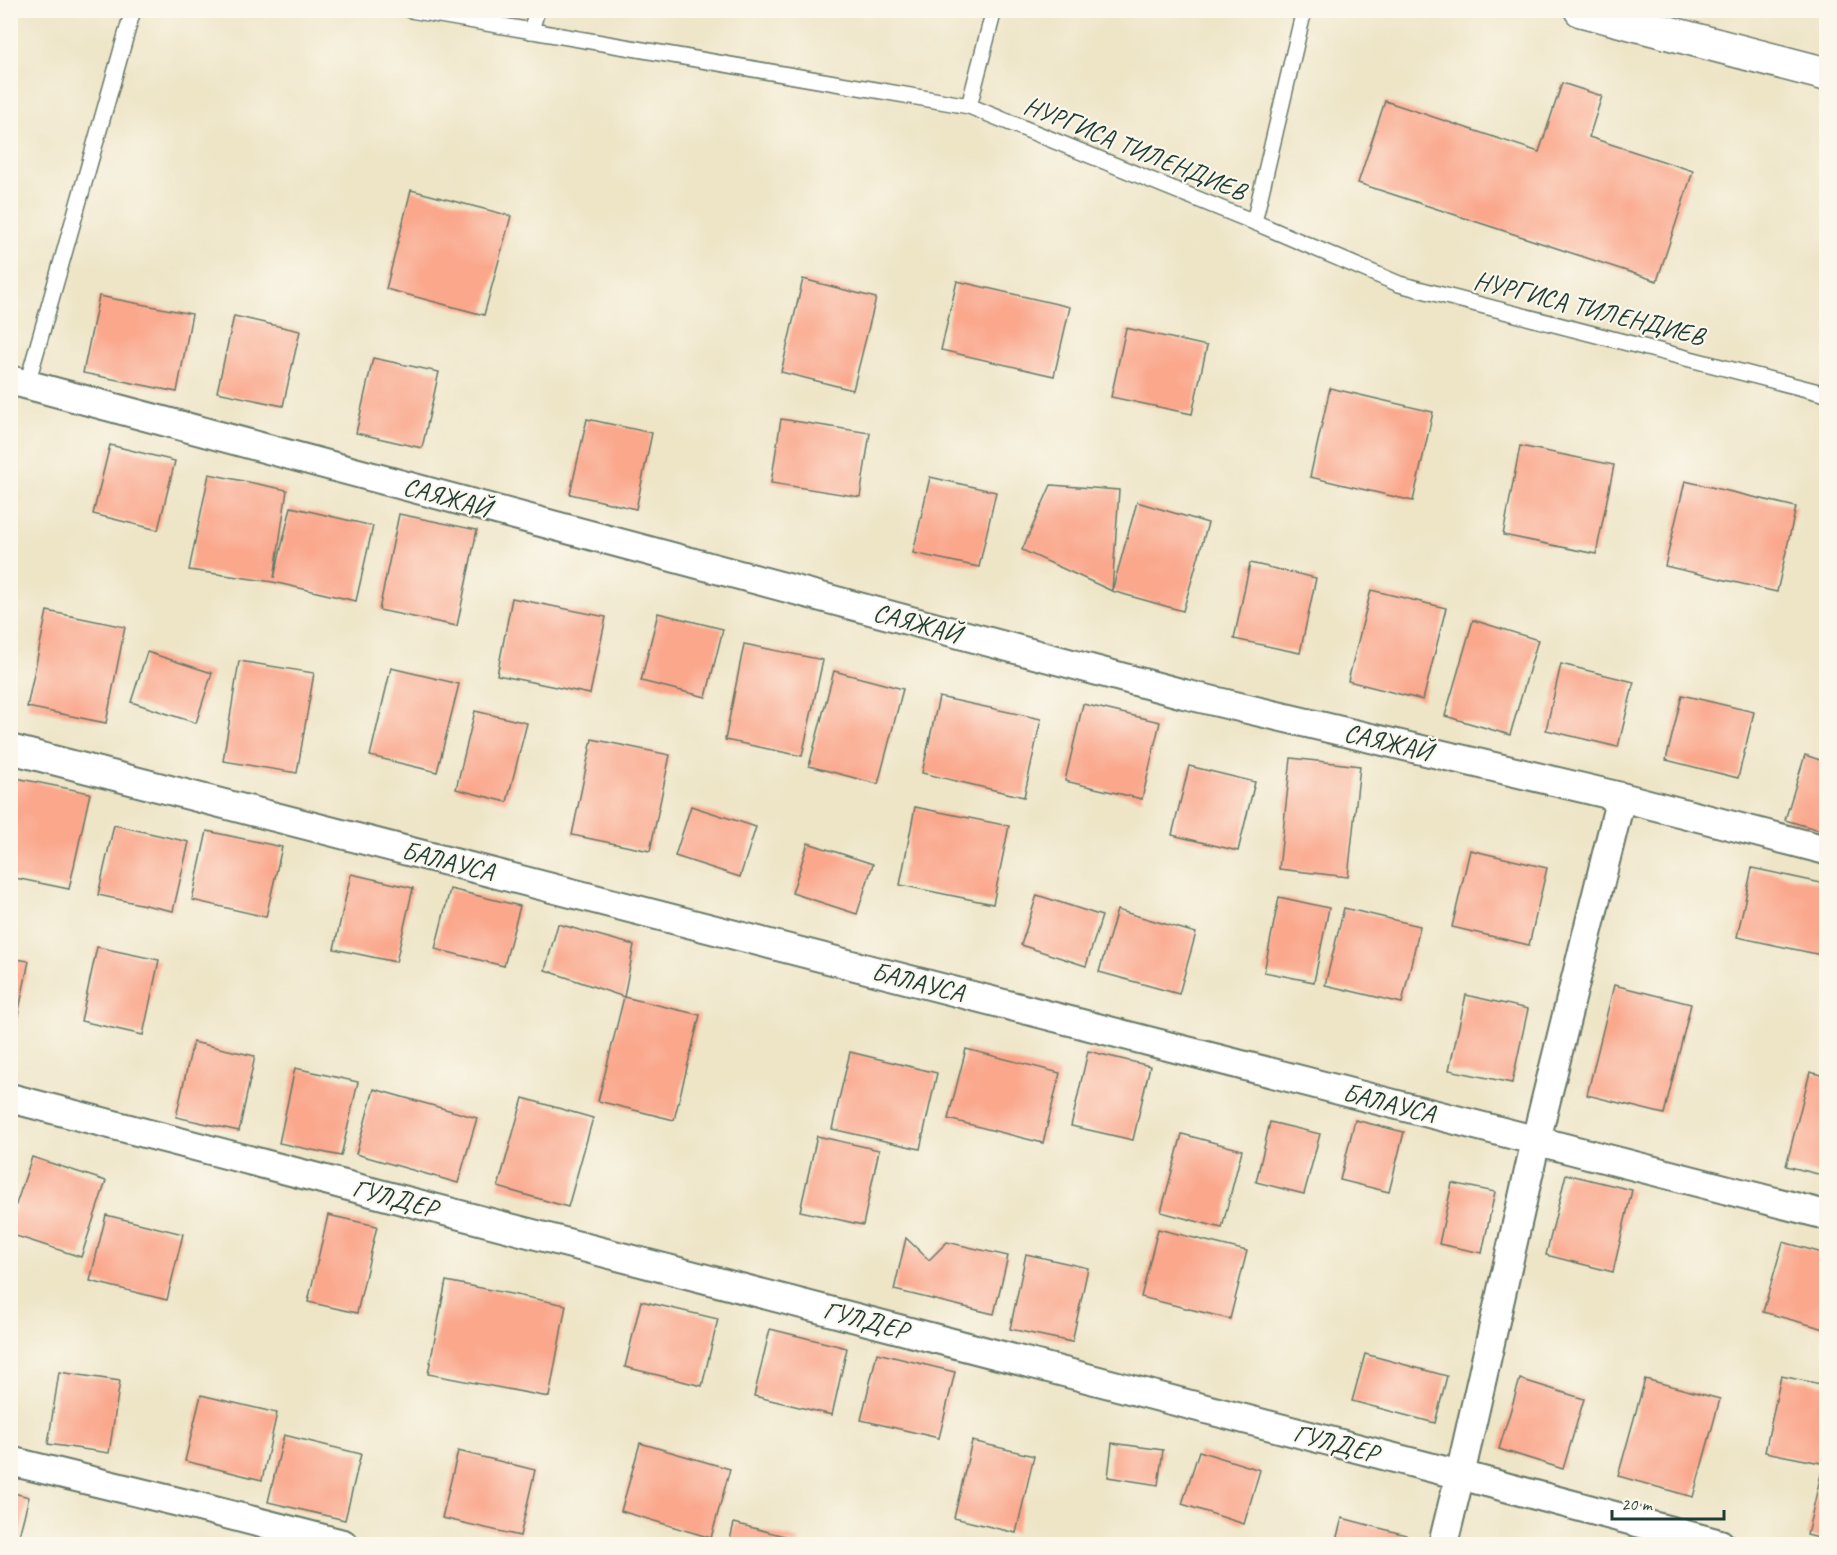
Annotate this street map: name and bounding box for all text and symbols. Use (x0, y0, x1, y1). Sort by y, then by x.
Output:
street label: НУРГИСА ТИЛЕНДИЕВ (1019, 88, 1253, 209)
street label: НУРГИСА ТИЛЕНДИЕВ (1470, 263, 1710, 353)
street label: САЯЖАЙ (400, 470, 499, 526)
street label: САЯЖАЙ (870, 596, 969, 652)
street label: САЯЖАЙ (1341, 716, 1439, 769)
street label: БАЛАУСА (399, 834, 499, 889)
street label: БАЛАУСА (869, 955, 969, 1010)
street label: БАЛАУСА (1340, 1076, 1440, 1131)
street label: ГУЛДЕР (349, 1171, 444, 1226)
street label: ГУЛДЕР (820, 1293, 915, 1348)
street label: ГУЛДЕР (1290, 1416, 1385, 1471)
scale bar (1612, 1483, 1724, 1521)
text: 20 m (1621, 1493, 1654, 1515)

